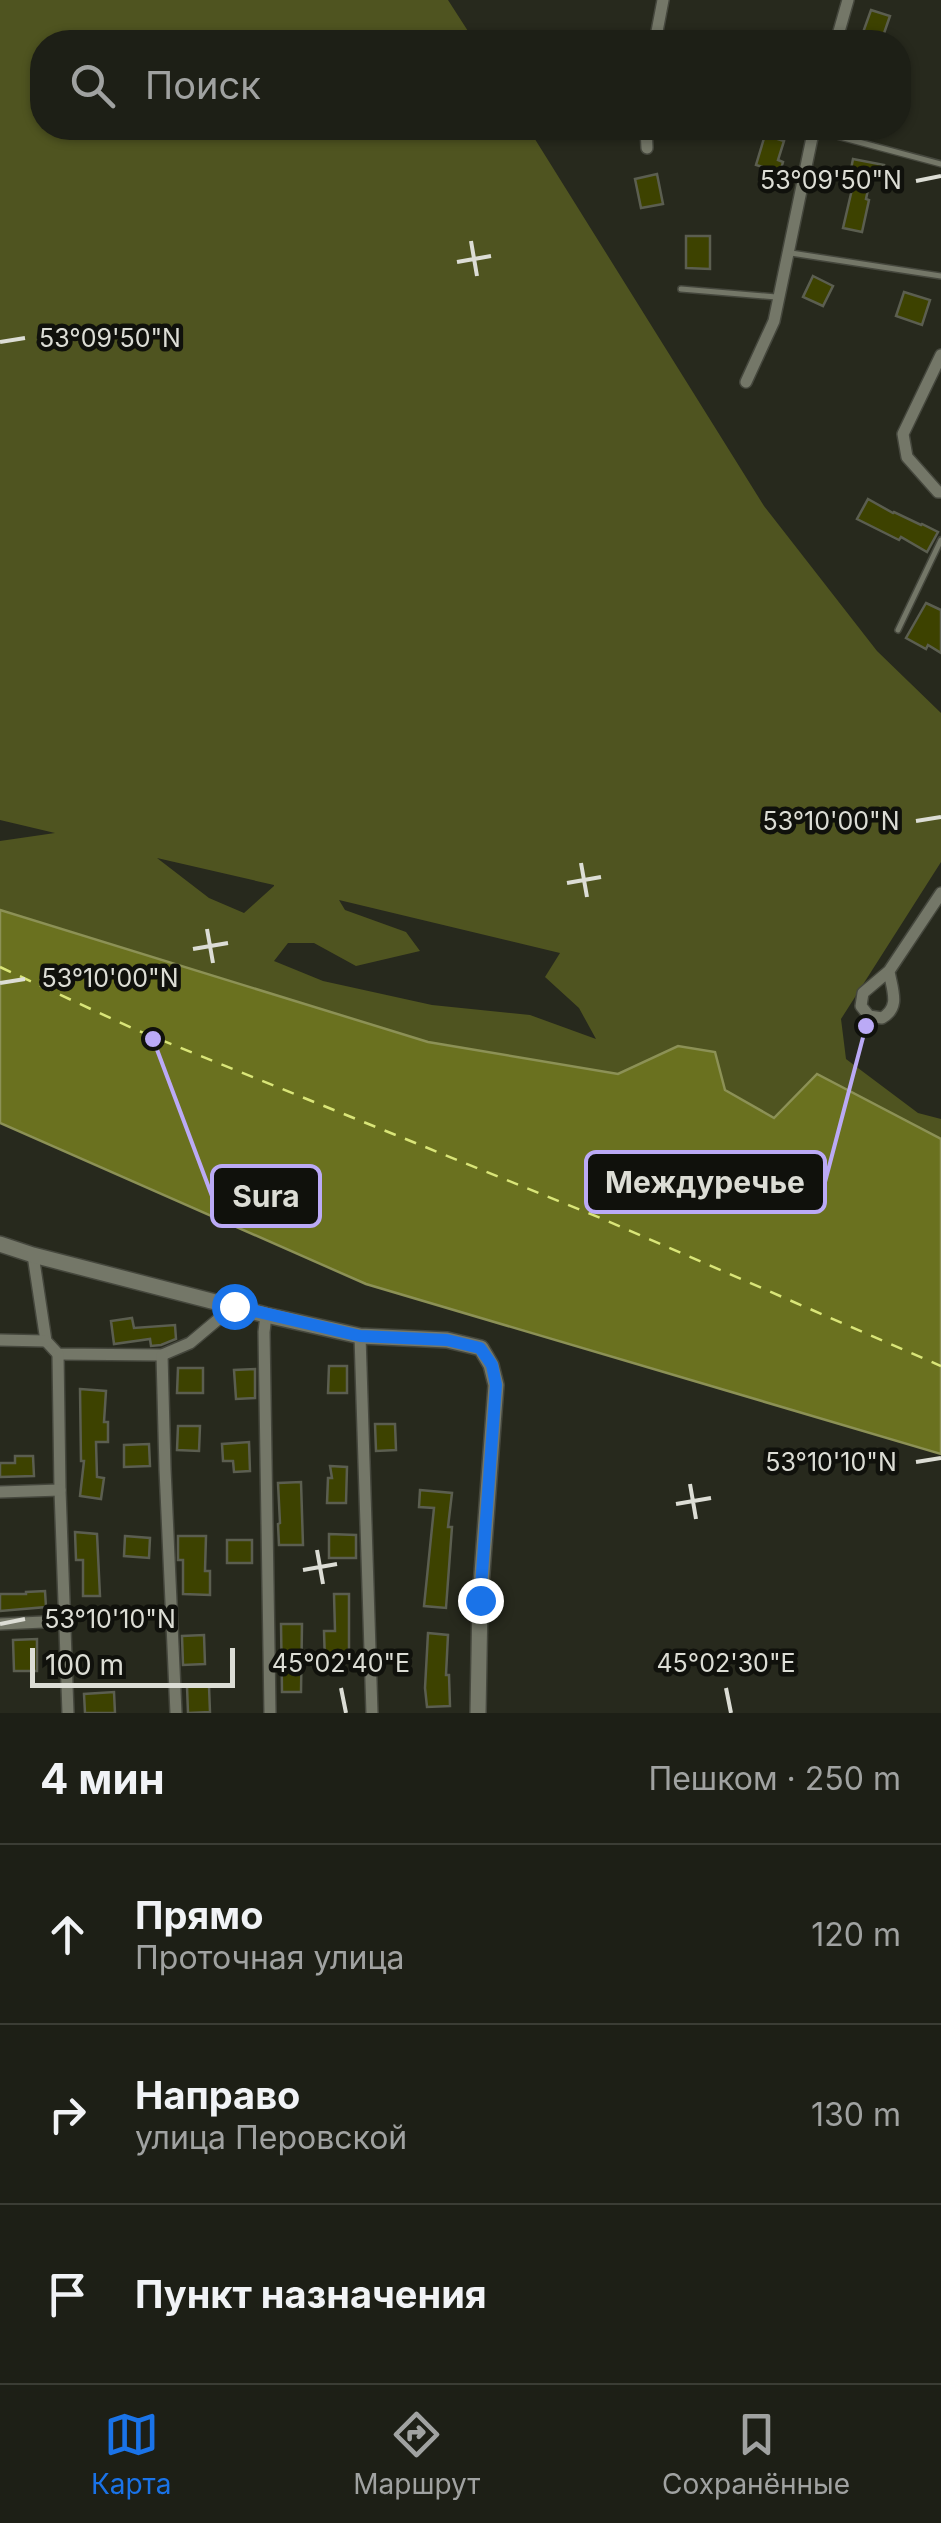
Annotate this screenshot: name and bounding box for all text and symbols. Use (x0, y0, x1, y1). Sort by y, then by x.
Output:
search box (30, 30, 911, 140)
icon: search (65, 58, 120, 113)
text: Поиск (145, 62, 261, 108)
text: 53°09'50"N (760, 165, 902, 195)
text: 53°09'50"N (39, 323, 181, 353)
text: 53°10'00"N (762, 806, 900, 836)
text: 53°10'00"N (41, 963, 179, 993)
callout: Междуречье (586, 1152, 825, 1212)
text: Междуречье (605, 1164, 805, 1200)
callout: Sura (212, 1166, 320, 1226)
text: Sura (232, 1178, 300, 1214)
route start (212, 1284, 258, 1330)
text: 53°10'10"N (765, 1447, 897, 1477)
route end (458, 1578, 504, 1624)
text: 53°10'10"N (44, 1604, 176, 1634)
scale bar (30, 1643, 235, 1688)
text: 100 m (45, 1648, 124, 1682)
text: 45°02'40"E (272, 1648, 410, 1678)
text: 45°02'30"E (656, 1648, 796, 1678)
text: 4 мин (40, 1753, 165, 1804)
text: Пешком · 250 m (648, 1759, 901, 1798)
text: Прямо (135, 1892, 263, 1938)
icon: ahead (40, 1907, 95, 1962)
text: 120 m (811, 1915, 901, 1954)
text: Проточная улица (135, 1938, 404, 1977)
text: Направо (135, 2072, 300, 2118)
icon: right (40, 2087, 95, 2142)
text: 130 m (811, 2095, 901, 2134)
text: улица Перовской (135, 2118, 407, 2157)
icon: arrive (40, 2267, 95, 2322)
text: Пункт назначения (135, 2271, 487, 2317)
tab: Карта (91, 2407, 171, 2501)
tab: Маршрут (353, 2407, 480, 2501)
tab: Сохранённые (662, 2407, 850, 2501)

